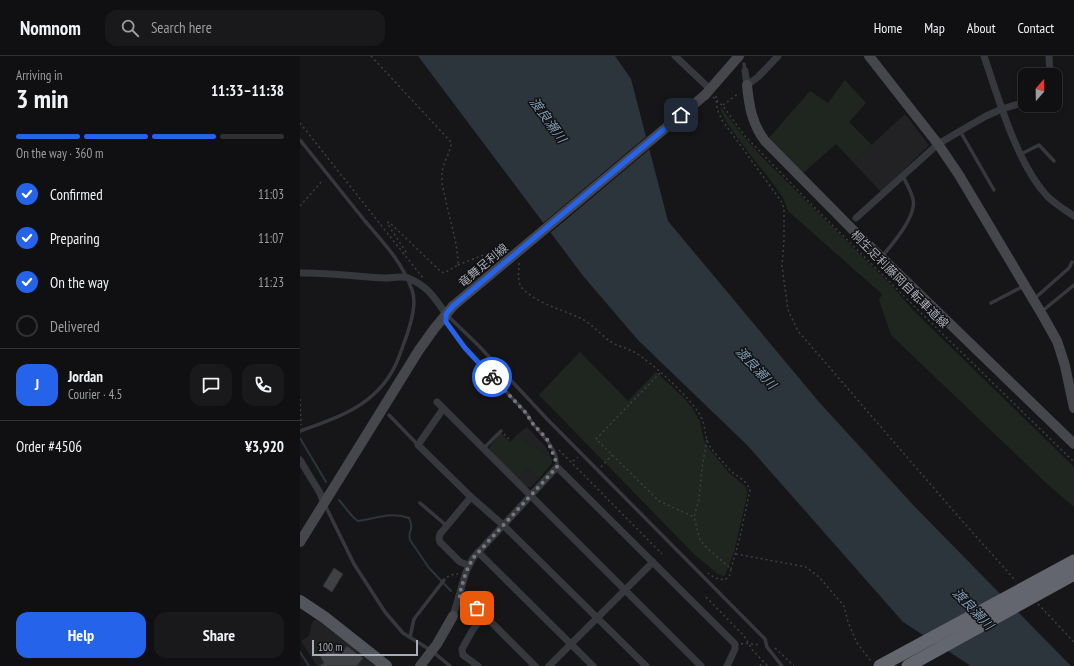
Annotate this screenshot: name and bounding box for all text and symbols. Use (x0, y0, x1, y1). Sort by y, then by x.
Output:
search box (105, 10, 385, 46)
text: Nomnom (20, 16, 81, 40)
icon: search (119, 17, 141, 39)
text: Search here (151, 18, 212, 37)
text: Home (874, 19, 902, 37)
text: Map (924, 19, 945, 37)
text: About (967, 19, 996, 37)
text: Contact (1018, 19, 1054, 37)
text: Arriving in (16, 67, 63, 84)
north arrow (1018, 68, 1062, 112)
map controls (1018, 68, 1062, 112)
text: 11:33–11:38 (211, 81, 284, 100)
text: 3 min (16, 82, 69, 115)
water label: 渡良瀬川 (526, 94, 571, 148)
pin (664, 98, 698, 132)
icon: home (670, 104, 692, 126)
text: On the way · 360 m (16, 145, 103, 162)
icon: check (16, 183, 38, 205)
text: Confirmed (50, 185, 103, 204)
text: 11:03 (258, 186, 284, 203)
icon: check (16, 227, 38, 249)
street label: 桐生足利藤岡自転車道線 (848, 227, 952, 331)
text: Preparing (50, 229, 100, 248)
text: 11:07 (258, 230, 284, 247)
street label: 竜舞足利線 (455, 240, 511, 290)
icon: check (16, 271, 38, 293)
text: On the way (50, 273, 109, 292)
text: 11:23 (258, 274, 284, 291)
text: Delivered (50, 317, 100, 336)
water label: 渡良瀬川 (732, 343, 781, 394)
courier (472, 357, 512, 397)
button: chat (190, 364, 232, 406)
button: phone (242, 364, 284, 406)
icon: bike (481, 366, 503, 388)
text: Jordan (68, 367, 103, 386)
text: J (35, 375, 39, 394)
text: Courier · 4.5 (68, 386, 122, 403)
text: Order #4506 (16, 437, 82, 456)
text: ¥3,920 (245, 437, 284, 456)
water label: 渡良瀬川 (949, 584, 999, 635)
pin (460, 591, 494, 625)
icon: bag (466, 597, 488, 619)
button: Help (16, 612, 146, 658)
button: Share (154, 612, 284, 658)
scale bar (312, 638, 418, 657)
text: 100 m (318, 640, 342, 654)

